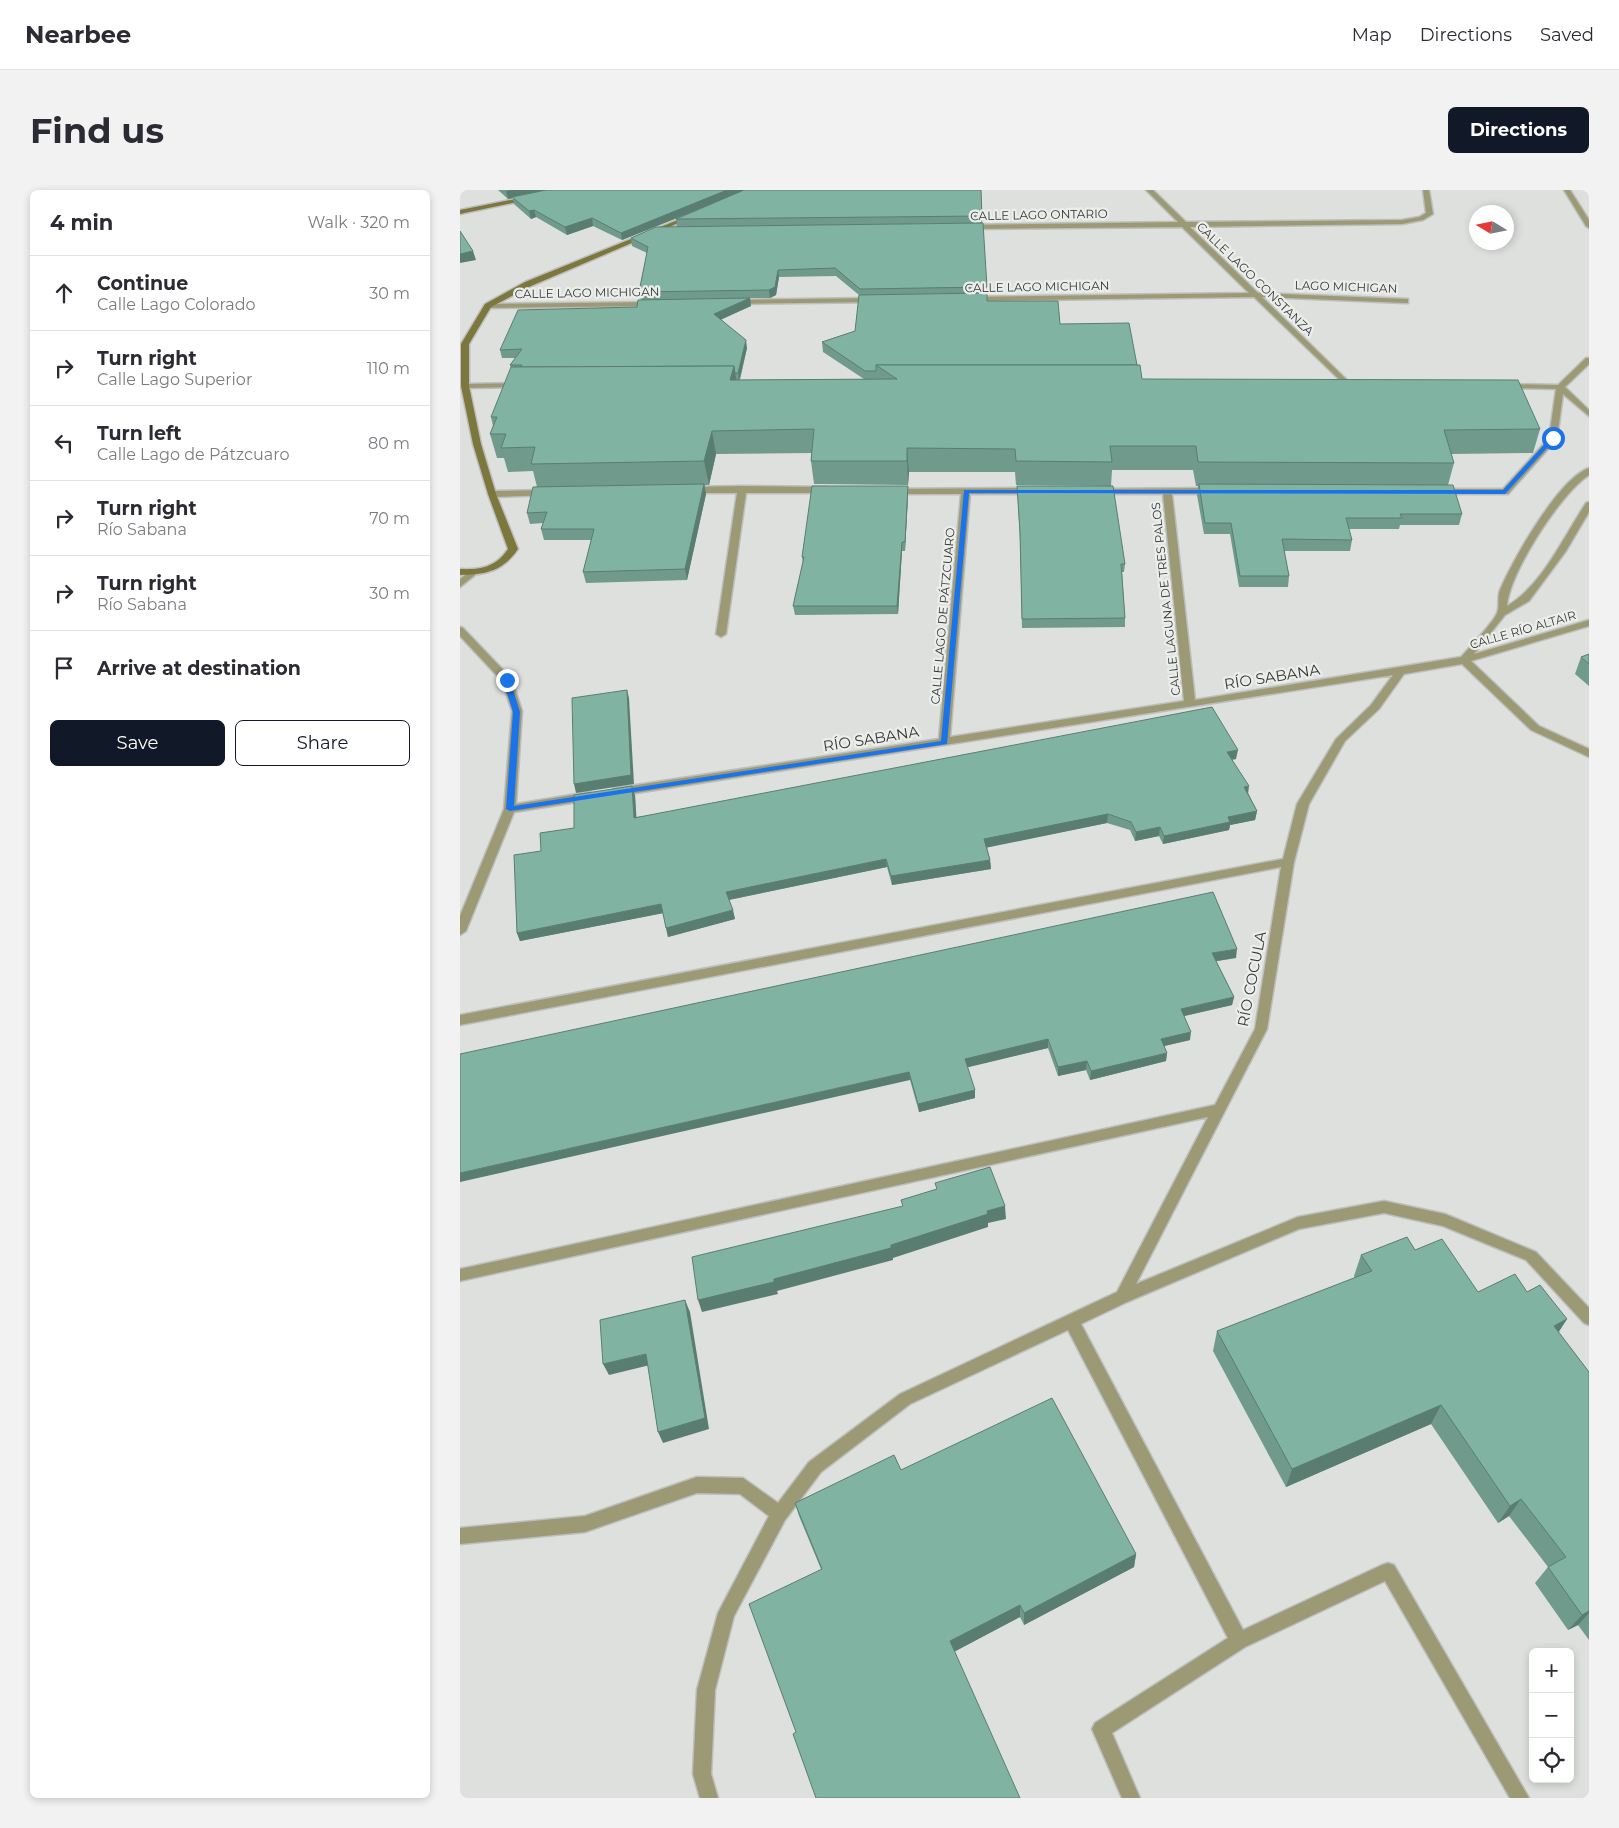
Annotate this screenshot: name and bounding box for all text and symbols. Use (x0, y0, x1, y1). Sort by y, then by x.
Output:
text: Nearbee (25, 20, 131, 49)
text: Map (1352, 24, 1392, 46)
text: Directions (1420, 24, 1512, 46)
text: Saved (1540, 24, 1594, 46)
button: Directions (1448, 107, 1589, 153)
text: Find us (30, 109, 164, 152)
north arrow (1469, 205, 1514, 250)
street label: CALLE LAGO ONTARIO (970, 206, 1108, 223)
text: 4 min (50, 210, 113, 235)
text: Walk · 320 m (308, 213, 410, 232)
street label: CALLE LAGO CONSTANZA (1194, 219, 1317, 339)
text: Continue (97, 272, 188, 295)
street label: LAGO MICHIGAN (1294, 277, 1398, 296)
street label: CALLE LAGO MICHIGAN (964, 278, 1110, 295)
icon: ahead (50, 279, 78, 307)
text: 30 m (369, 284, 410, 303)
street label: CALLE LAGO MICHIGAN (514, 284, 660, 301)
text: Calle Lago Colorado (97, 295, 256, 314)
text: Turn right (97, 347, 197, 370)
icon: right (50, 354, 78, 382)
text: 110 m (367, 359, 410, 378)
text: Calle Lago Superior (97, 370, 252, 389)
text: Turn left (97, 422, 182, 445)
route start (1542, 427, 1565, 450)
icon: left (50, 429, 78, 457)
text: 80 m (368, 434, 410, 453)
text: Calle Lago de Pátzcuaro (97, 445, 290, 464)
text: Turn right (97, 497, 197, 520)
street label: CALLE LAGUNA DE TRES PALOS (1148, 502, 1183, 696)
icon: right (50, 504, 78, 532)
text: 70 m (369, 509, 410, 528)
text: Río Sabana (97, 520, 187, 539)
street label: CALLE LAGO DE PÁTZCUARO (927, 527, 958, 705)
text: Turn right (97, 572, 197, 595)
icon: right (50, 579, 78, 607)
text: 30 m (369, 584, 410, 603)
text: Río Sabana (97, 595, 187, 614)
street label: CALLE RÍO ALTAIR (1468, 607, 1578, 652)
icon: arrive (50, 654, 78, 682)
text: Arrive at destination (97, 657, 301, 680)
street label: RÍO SABANA (1223, 660, 1321, 693)
route end (496, 669, 519, 692)
button: Save (50, 720, 225, 766)
button: Share (235, 720, 410, 766)
street label: RÍO SABANA (822, 722, 920, 755)
street label: RÍO COCULA (1233, 929, 1270, 1028)
map controls (1529, 1648, 1574, 1783)
button: + (1529, 1648, 1574, 1693)
button: − (1529, 1693, 1574, 1738)
button: locate (1529, 1738, 1574, 1783)

